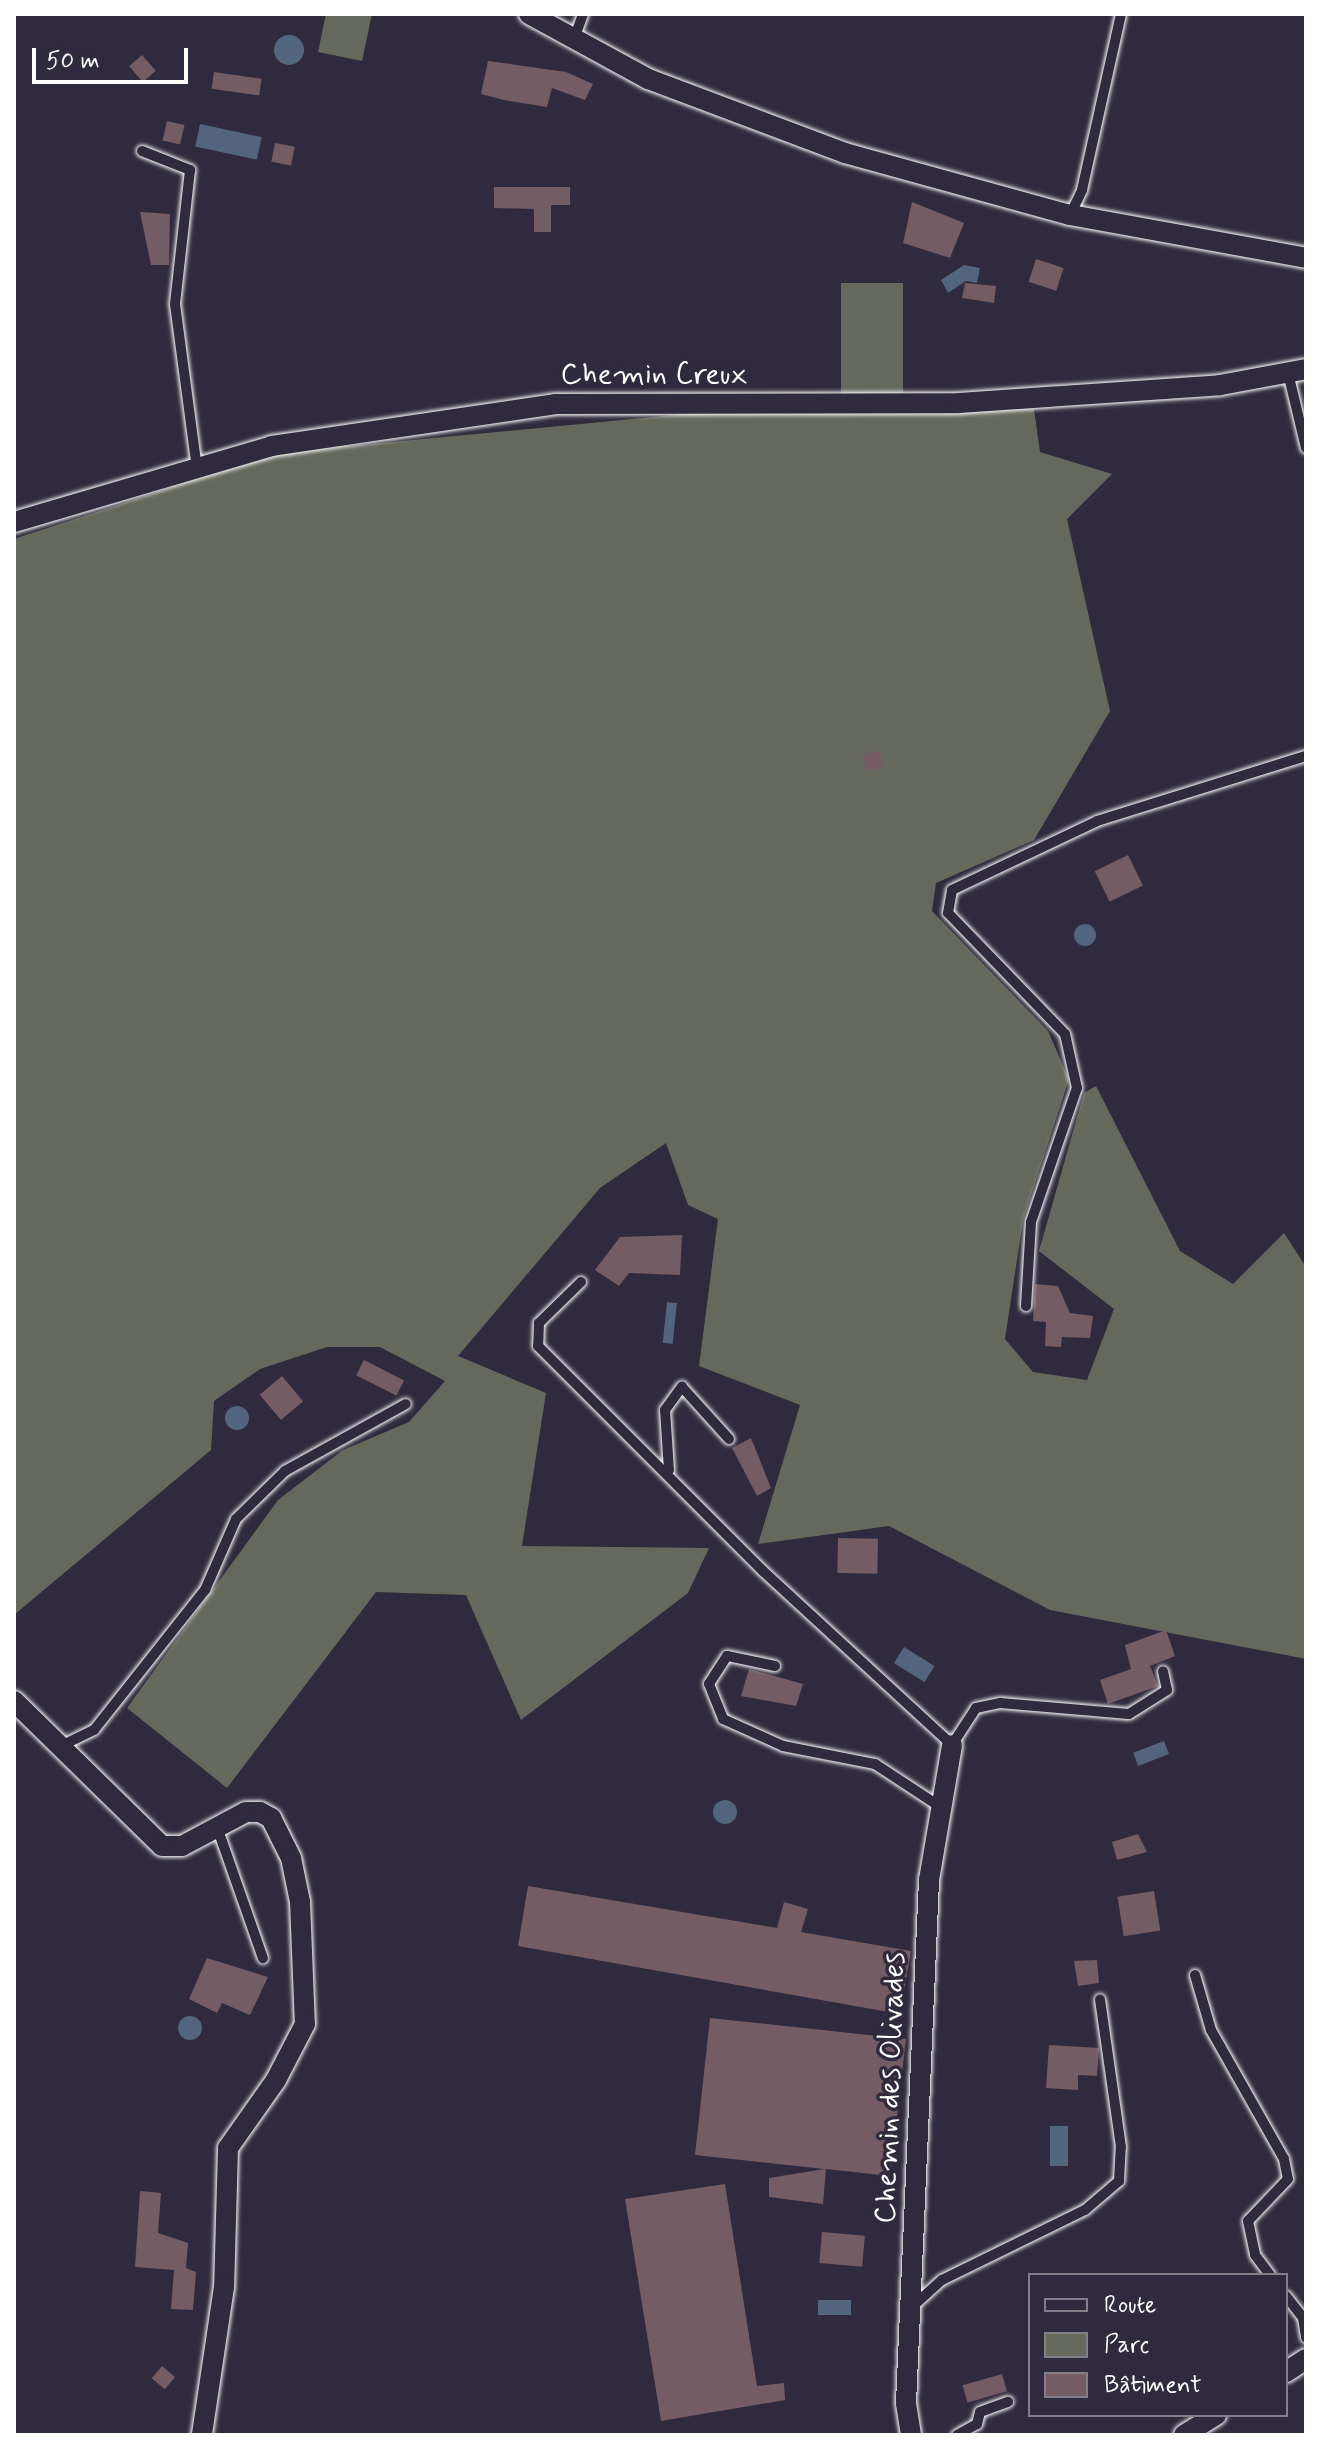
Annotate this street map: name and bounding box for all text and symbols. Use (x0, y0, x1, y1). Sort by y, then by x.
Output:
scale bar (36, 32, 192, 82)
text: 50 m (46, 46, 100, 77)
street label: Chemin Creux (560, 357, 748, 393)
street label: Chemin des Olivades (868, 1951, 914, 2225)
legend (1028, 2273, 1288, 2417)
text: Route (1104, 2290, 1156, 2321)
text: Parc (1104, 2330, 1149, 2361)
text: Bâtiment (1104, 2370, 1202, 2401)

